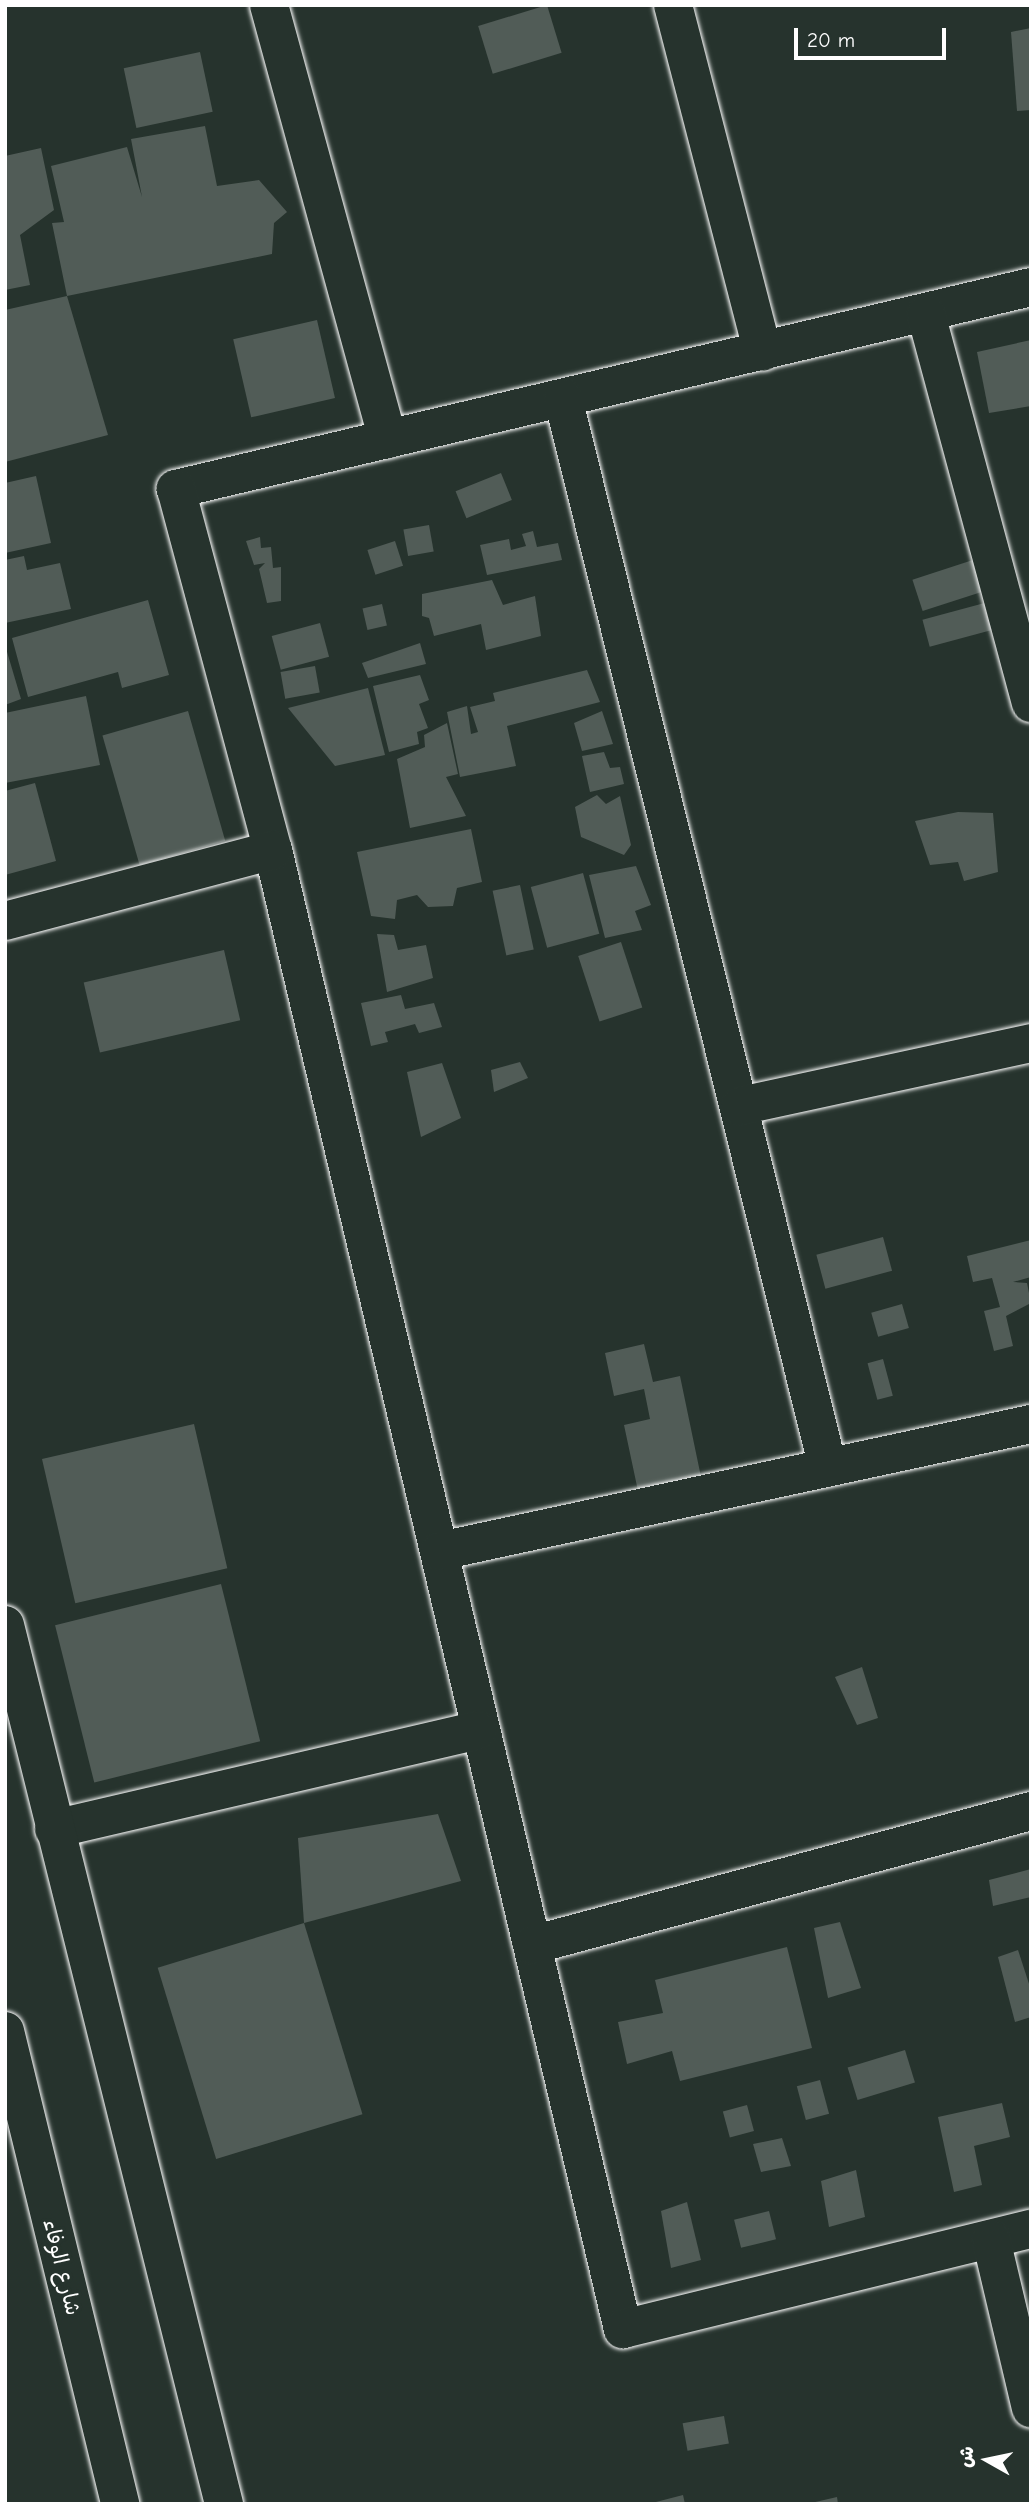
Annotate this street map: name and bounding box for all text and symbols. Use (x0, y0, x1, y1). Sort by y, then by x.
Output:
scale bar (798, 14, 950, 58)
text: 20 m (807, 28, 855, 52)
street label: شارع الوفاء (38, 2216, 86, 2318)
north arrow (952, 2425, 1022, 2495)
text: ش (954, 2445, 979, 2469)

